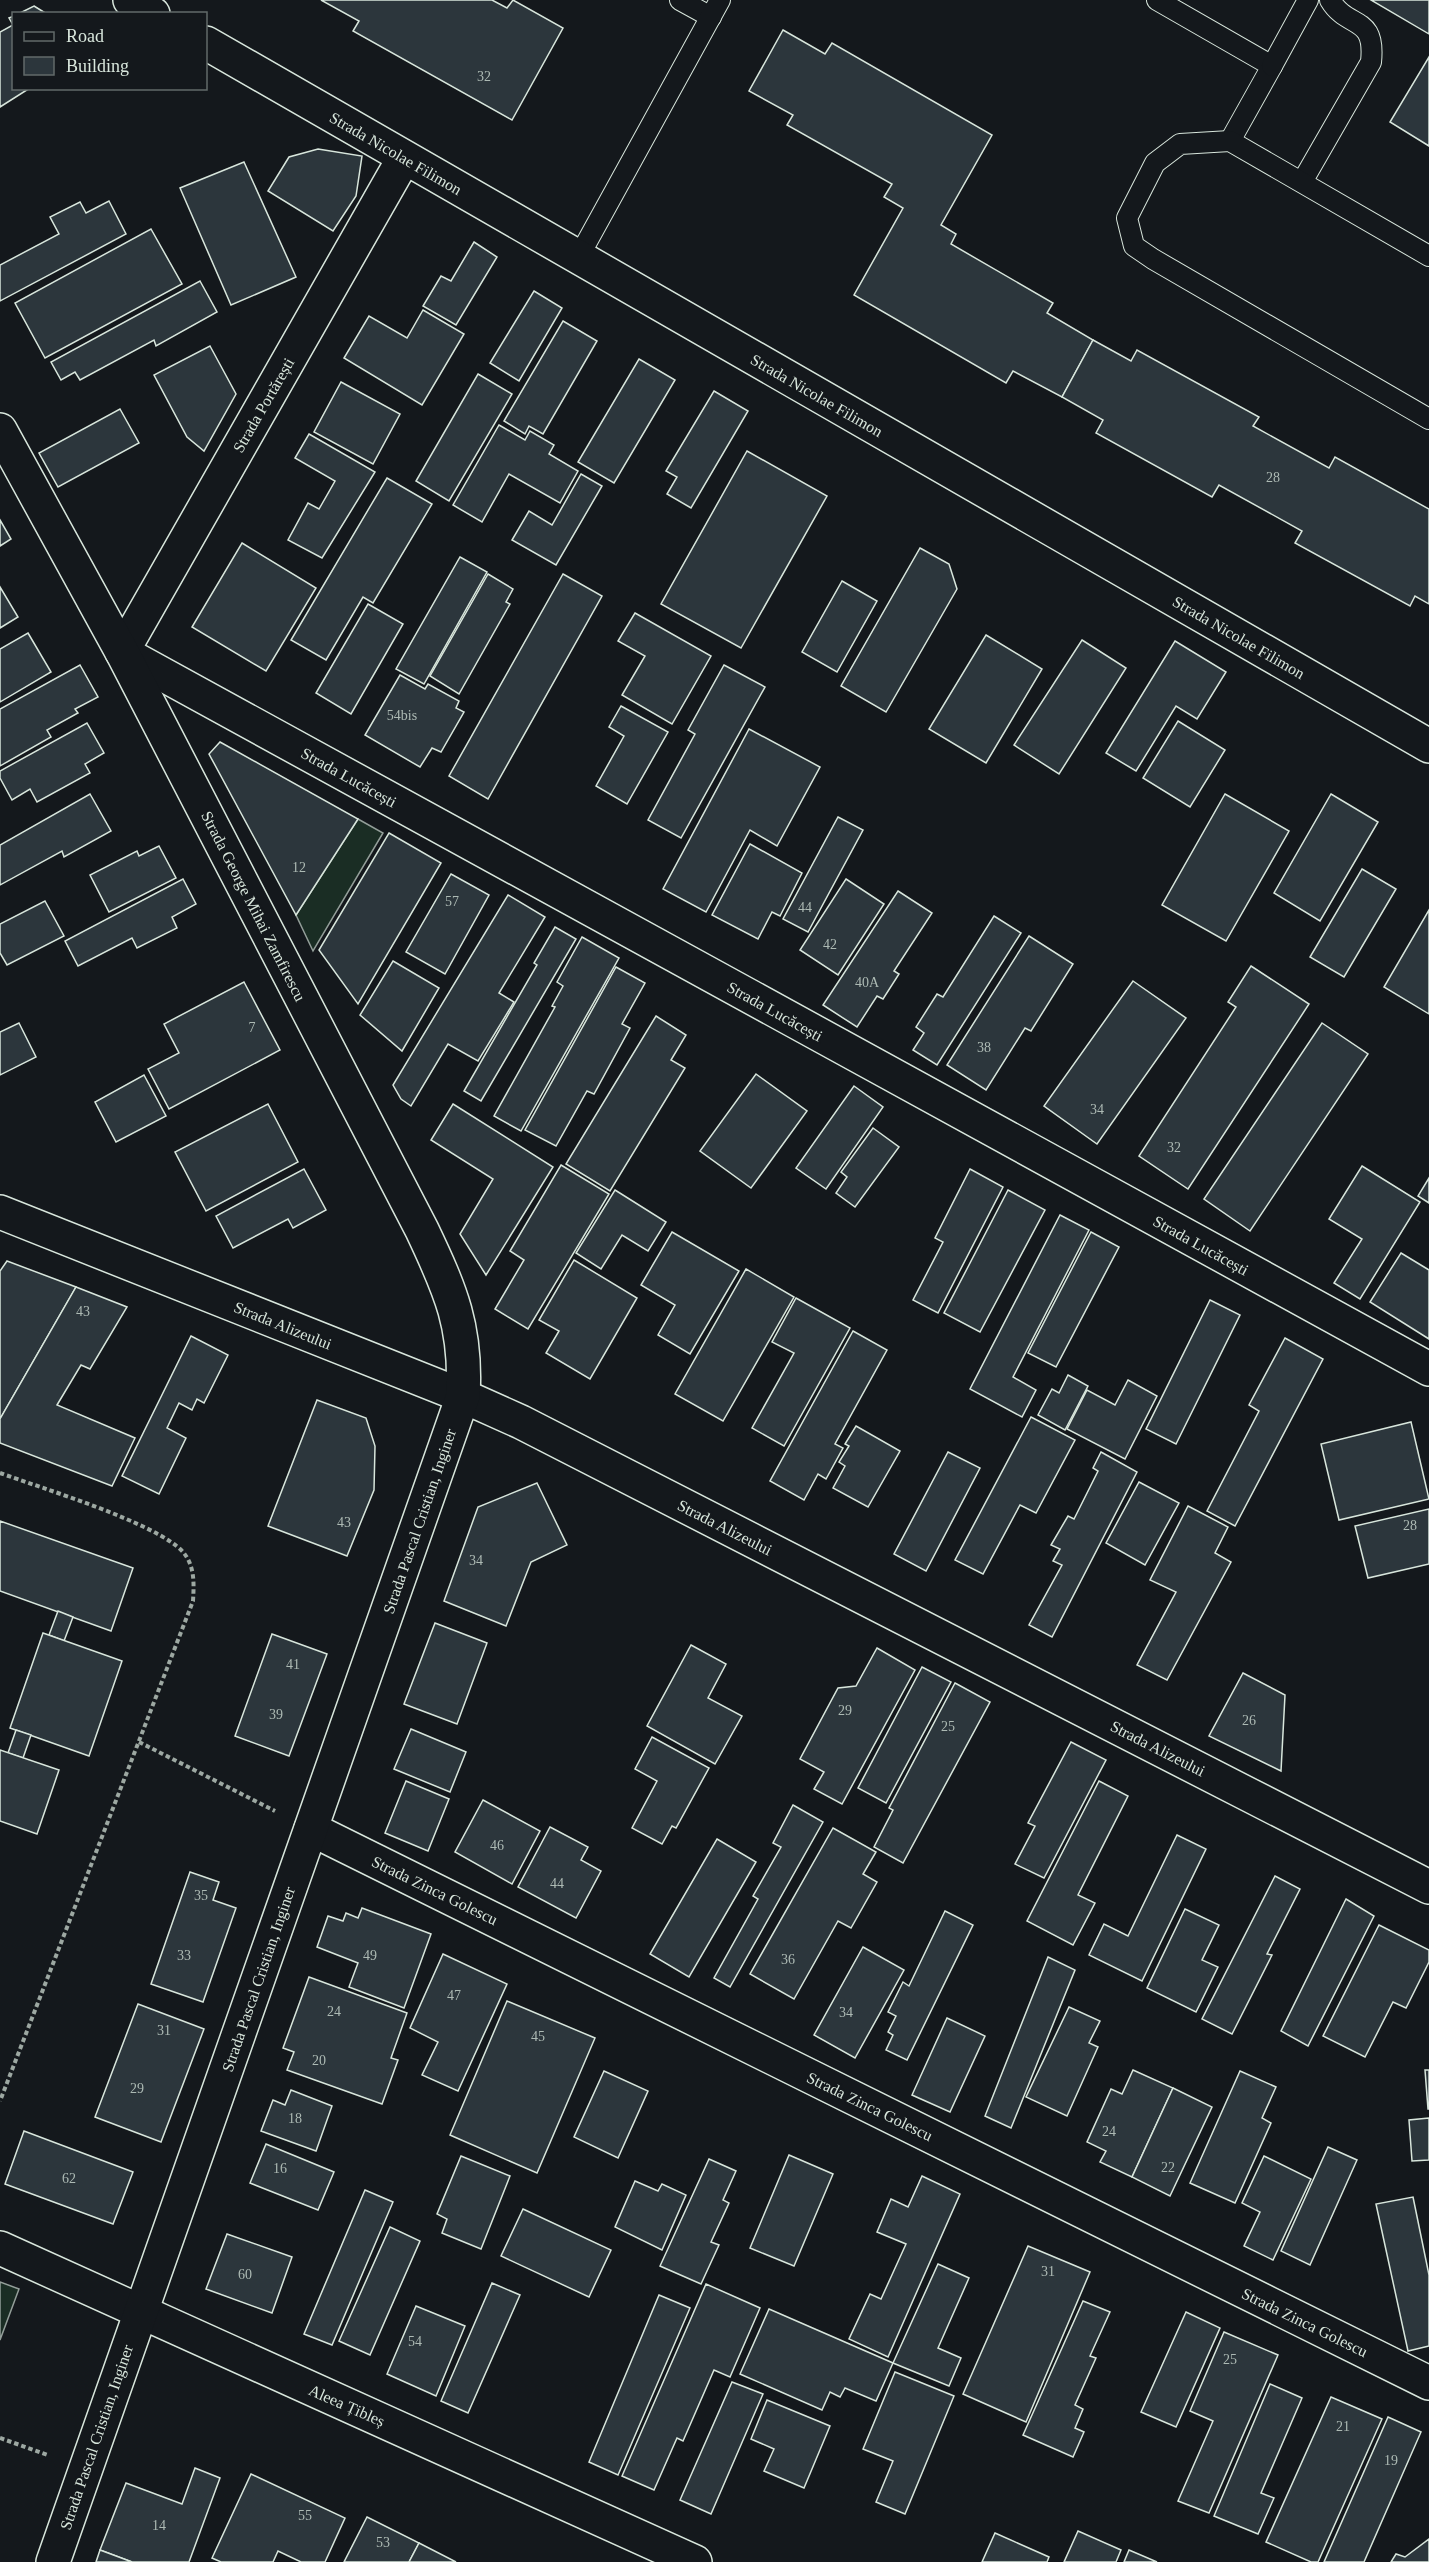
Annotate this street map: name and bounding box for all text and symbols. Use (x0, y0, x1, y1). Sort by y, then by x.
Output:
legend (12, 12, 207, 90)
text: Road (66, 26, 104, 46)
text: Building (66, 56, 129, 76)
house number: 32 (477, 69, 491, 84)
street label: Strada Nicolae Filimon (327, 109, 465, 198)
street label: Strada Nicolae Filimon (748, 351, 886, 440)
street label: Strada Portărești (230, 355, 298, 456)
house number: 28 (1266, 470, 1280, 485)
street label: Strada Nicolae Filimon (1170, 593, 1308, 682)
house number: 54bis (387, 708, 417, 723)
street label: Strada Lucăcești (298, 744, 400, 812)
street label: Strada George Mihai Zamfirescu (197, 808, 309, 1004)
house number: 12 (292, 860, 306, 875)
house number: 57 (445, 894, 459, 909)
house number: 44 (798, 900, 812, 915)
house number: 42 (823, 937, 837, 952)
house number: 40A (855, 975, 880, 990)
street label: Strada Lucăcești (724, 978, 826, 1046)
house number: 7 (249, 1020, 256, 1035)
house number: 38 (977, 1040, 991, 1055)
house number: 34 (1090, 1102, 1104, 1117)
house number: 32 (1167, 1140, 1181, 1155)
street label: Strada Lucăcești (1150, 1212, 1252, 1280)
street label: Strada Alizeului (232, 1298, 335, 1353)
house number: 43 (76, 1304, 90, 1319)
street label: Strada Pascal Cristian, Inginer (380, 1426, 460, 1616)
street label: Strada Alizeului (675, 1496, 775, 1559)
house number: 43 (337, 1515, 351, 1530)
house number: 28 (1403, 1518, 1417, 1533)
house number: 34 (469, 1553, 483, 1568)
house number: 41 (286, 1657, 300, 1672)
house number: 29 (838, 1703, 852, 1718)
house number: 39 (269, 1707, 283, 1722)
house number: 26 (1242, 1713, 1256, 1728)
street label: Strada Alizeului (1108, 1717, 1208, 1780)
house number: 25 (941, 1719, 955, 1734)
house number: 46 (490, 1838, 504, 1853)
street label: Strada Zinca Golescu (369, 1853, 500, 1928)
house number: 44 (550, 1876, 564, 1891)
street label: Strada Pascal Cristian, Inginer (219, 1884, 299, 2074)
house number: 35 (194, 1888, 208, 1903)
house number: 33 (177, 1948, 191, 1963)
house number: 49 (363, 1948, 377, 1963)
house number: 36 (781, 1952, 795, 1967)
house number: 47 (447, 1988, 461, 2003)
house number: 24 (327, 2004, 341, 2019)
house number: 34 (839, 2005, 853, 2020)
house number: 31 (157, 2023, 171, 2038)
house number: 45 (531, 2029, 545, 2044)
house number: 20 (312, 2053, 326, 2068)
street label: Strada Zinca Golescu (804, 2069, 935, 2144)
house number: 29 (130, 2081, 144, 2096)
house number: 18 (288, 2111, 302, 2126)
house number: 24 (1102, 2124, 1116, 2139)
house number: 22 (1161, 2160, 1175, 2175)
house number: 16 (273, 2161, 287, 2176)
house number: 62 (62, 2171, 76, 2186)
house number: 31 (1041, 2264, 1055, 2279)
house number: 60 (238, 2267, 252, 2282)
street label: Strada Zinca Golescu (1239, 2285, 1370, 2360)
house number: 54 (408, 2334, 422, 2349)
street label: Strada Pascal Cristian, Inginer (57, 2342, 137, 2532)
house number: 25 (1223, 2352, 1237, 2367)
street label: Aleea Țibleș (306, 2381, 387, 2431)
house number: 21 (1336, 2419, 1350, 2434)
house number: 19 (1384, 2453, 1398, 2468)
house number: 55 (298, 2508, 312, 2523)
house number: 14 (152, 2518, 166, 2533)
house number: 53 (376, 2535, 390, 2550)

